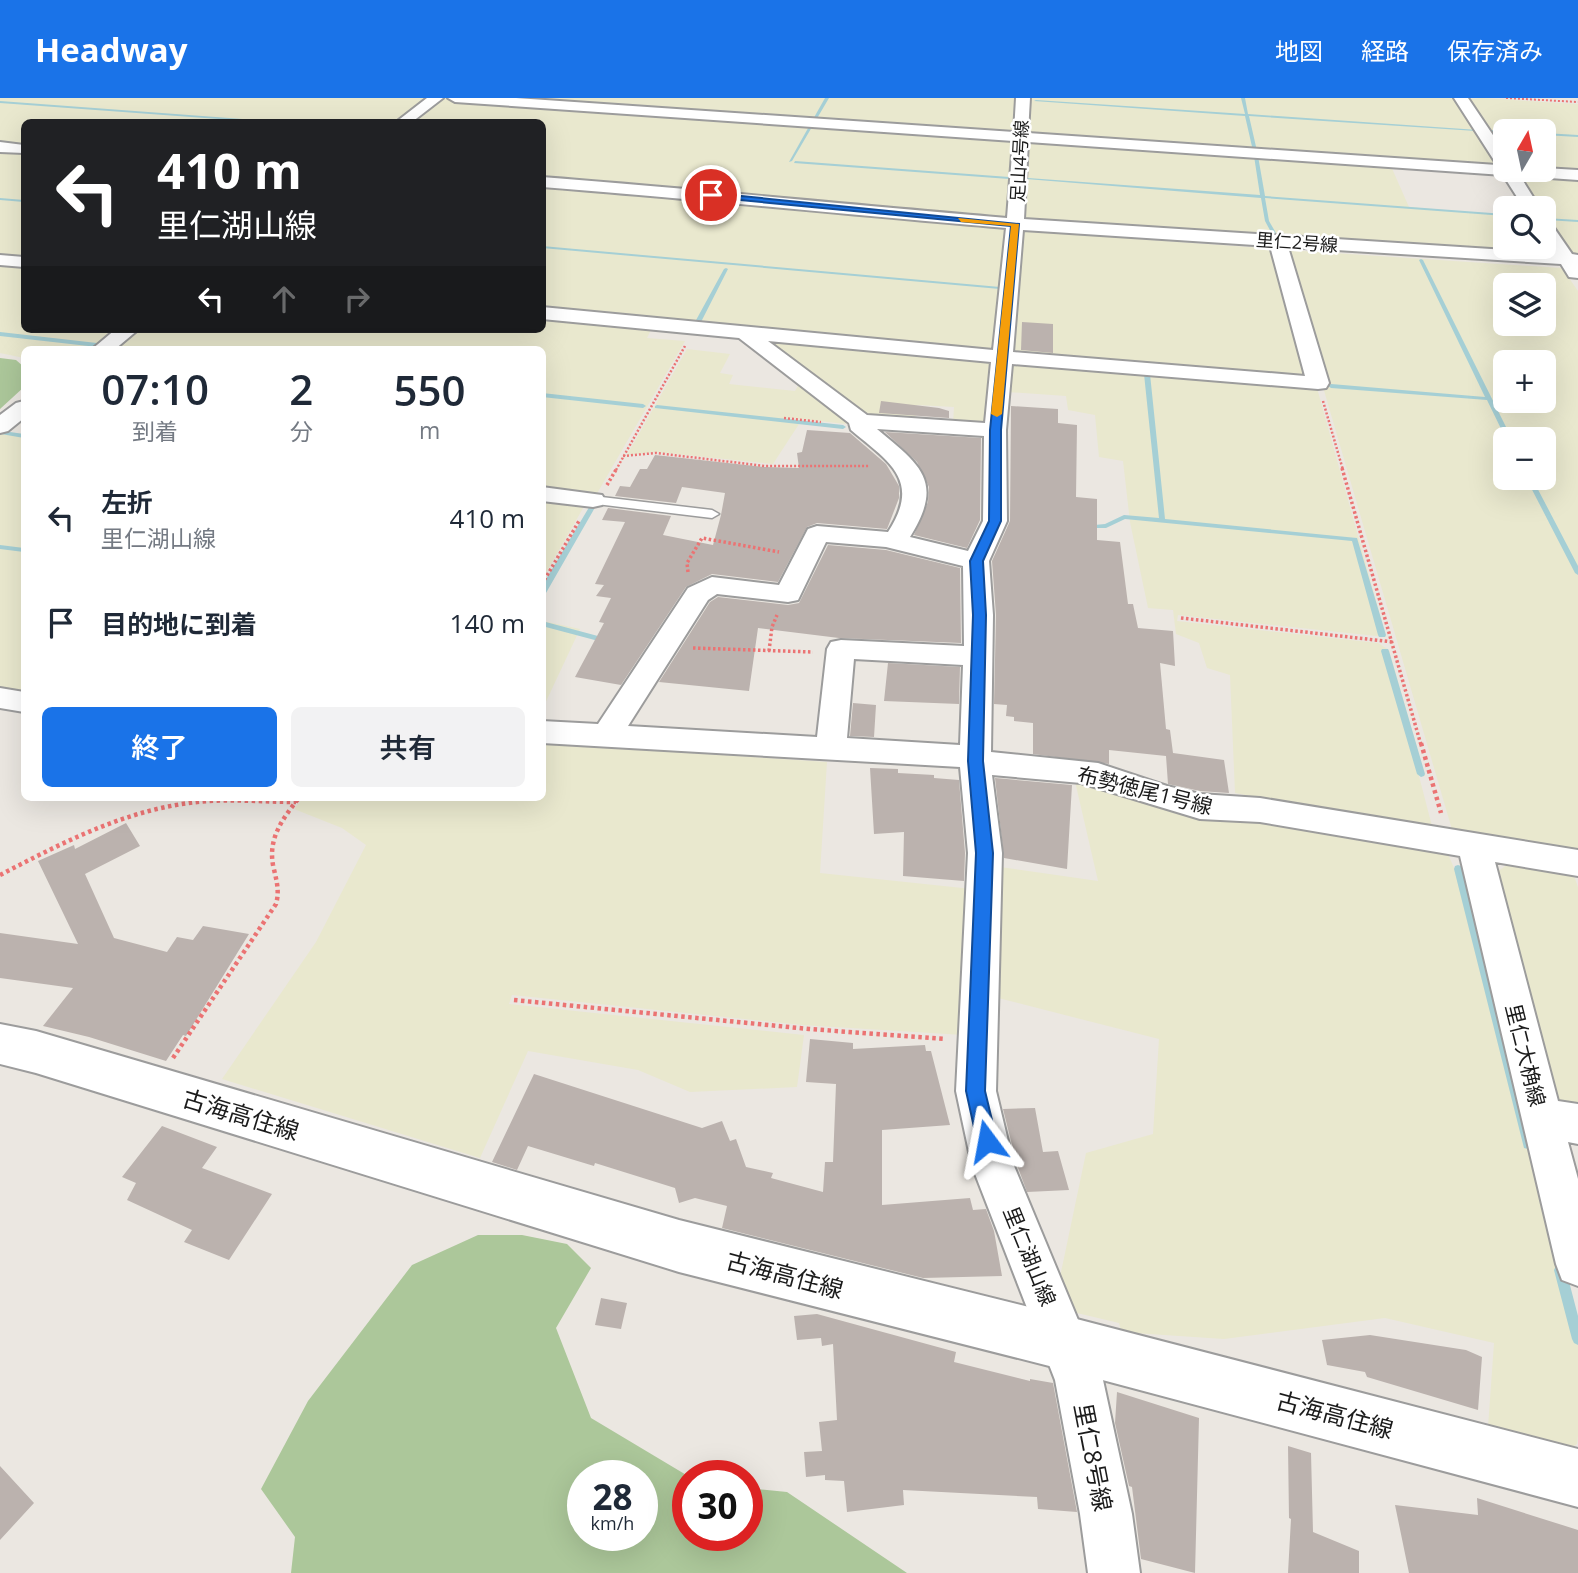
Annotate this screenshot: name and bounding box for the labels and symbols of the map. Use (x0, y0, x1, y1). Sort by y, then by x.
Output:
street label: 足山4号線 (1005, 119, 1033, 203)
north arrow (1493, 119, 1556, 182)
pin (681, 165, 741, 225)
street label: 里仁2号線 (1255, 227, 1339, 257)
street label: 布勢徳尾1号線 (1075, 760, 1215, 820)
street label: 里仁大桷線 (1500, 1001, 1552, 1109)
street label: 古海高住線 (179, 1081, 303, 1147)
position arrow (950, 1104, 1024, 1178)
street label: 里仁湖山線 (997, 1202, 1063, 1310)
street label: 古海高住線 (723, 1243, 847, 1305)
street label: 古海高住線 (1273, 1383, 1397, 1445)
street label: 里仁8号線 (1067, 1400, 1121, 1514)
speed limit sign: 30 (672, 1460, 763, 1551)

